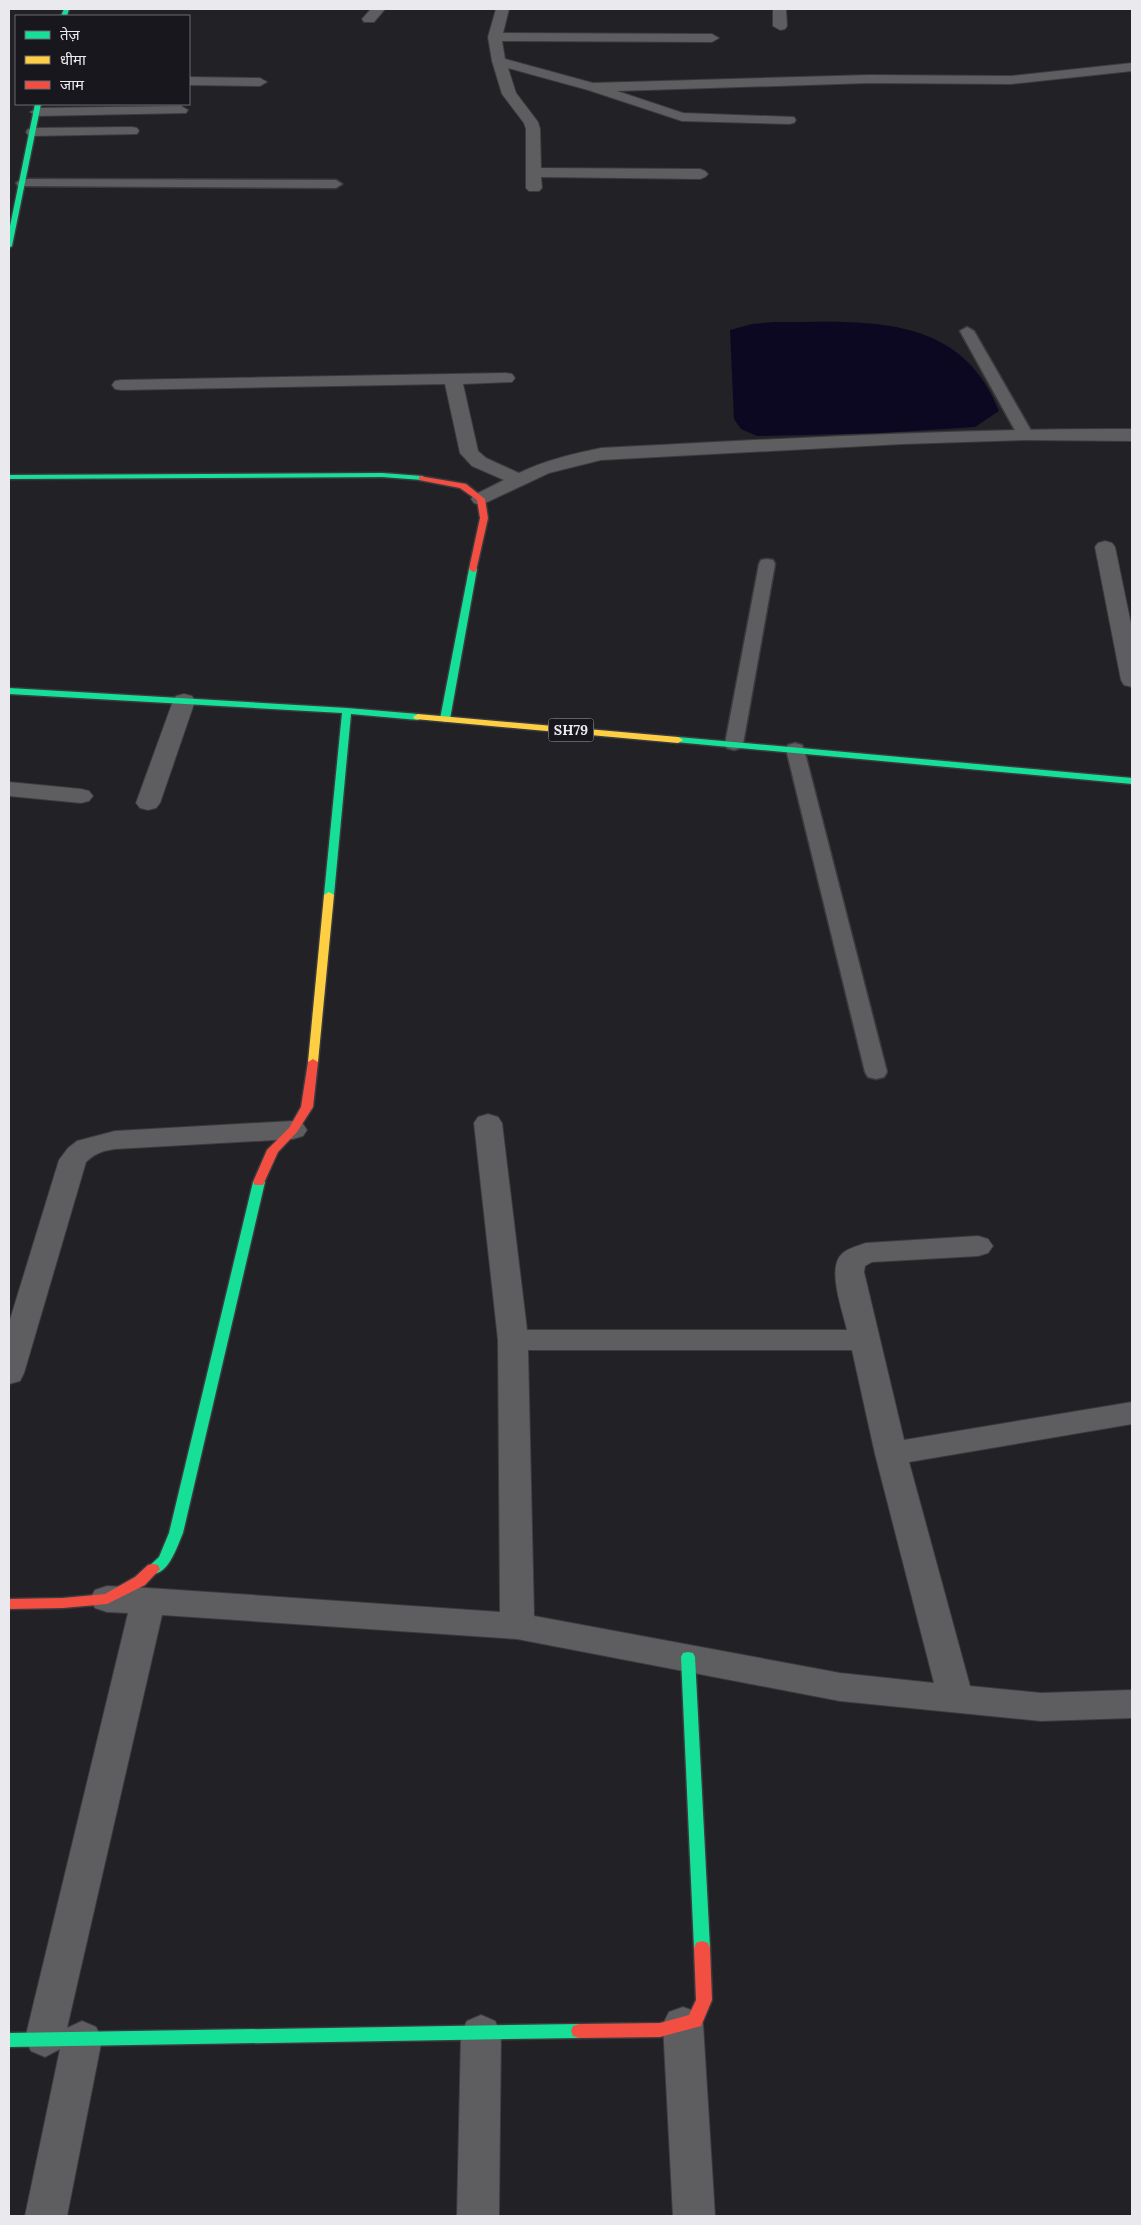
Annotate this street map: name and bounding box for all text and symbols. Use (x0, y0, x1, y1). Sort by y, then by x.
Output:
legend (15, 15, 190, 105)
text: तेज़ (60, 25, 81, 44)
text: धीमा (60, 50, 87, 69)
text: जाम (60, 75, 85, 94)
road number: SH79 (548, 718, 594, 742)

